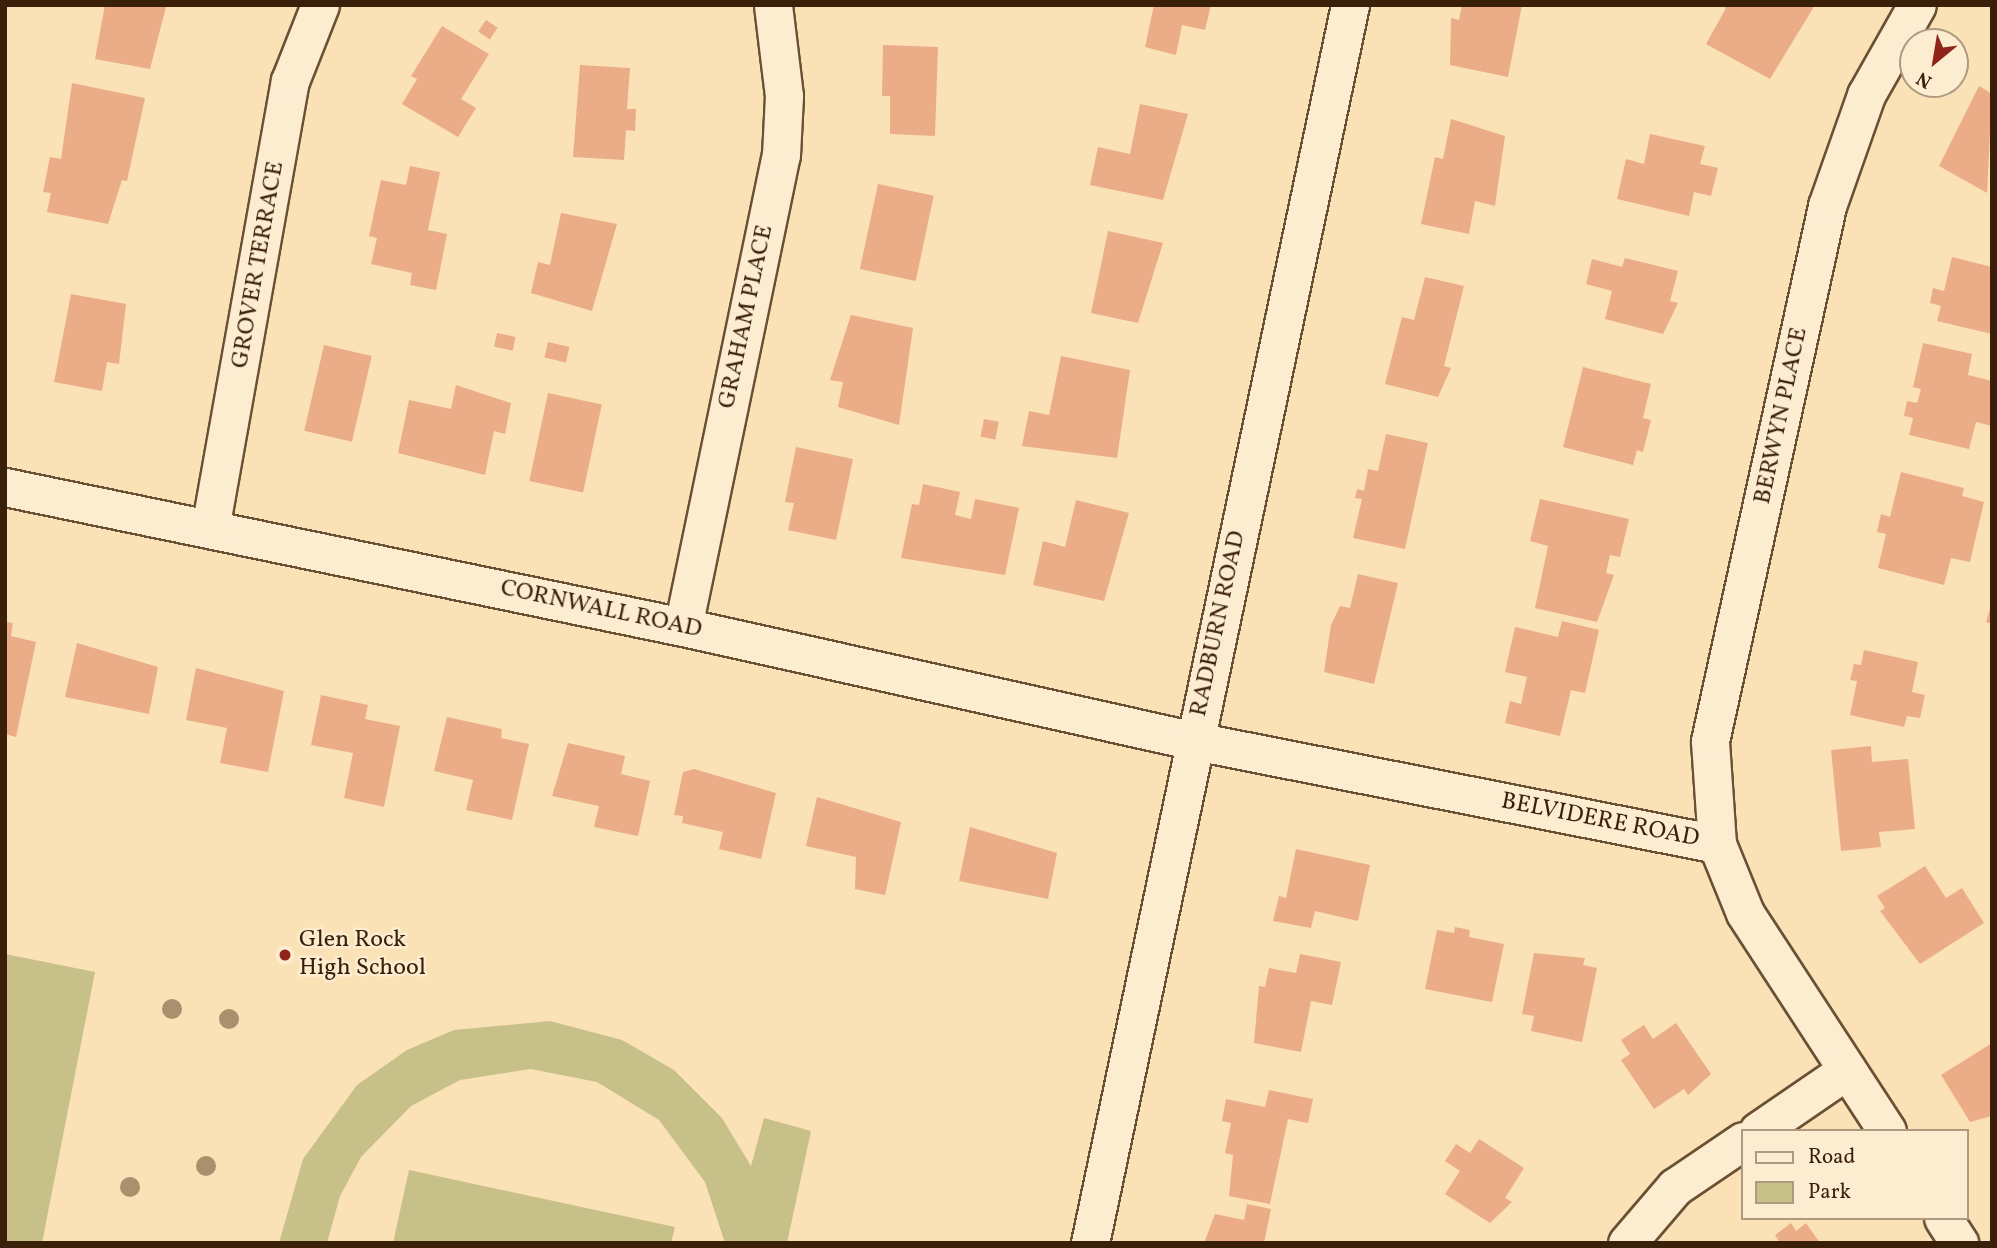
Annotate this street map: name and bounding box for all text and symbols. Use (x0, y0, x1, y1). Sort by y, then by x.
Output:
north arrow (1899, 28, 1969, 98)
text: N (1912, 65, 1937, 94)
street label: GROVER TERRACE (227, 159, 291, 371)
street label: GRAHAM PLACE (713, 223, 781, 411)
street label: BERWYN PLACE (1749, 325, 1815, 507)
street label: RADBURN ROAD (1185, 529, 1253, 719)
street label: CORNWALL ROAD (498, 575, 704, 645)
street label: BELVIDERE ROAD (1499, 788, 1701, 854)
place label: Glen Rock High School (299, 927, 426, 983)
marker: Glen Rock High School (277, 947, 293, 963)
legend (1742, 1129, 1969, 1220)
text: Road (1808, 1143, 1855, 1172)
text: Park (1808, 1178, 1851, 1207)

